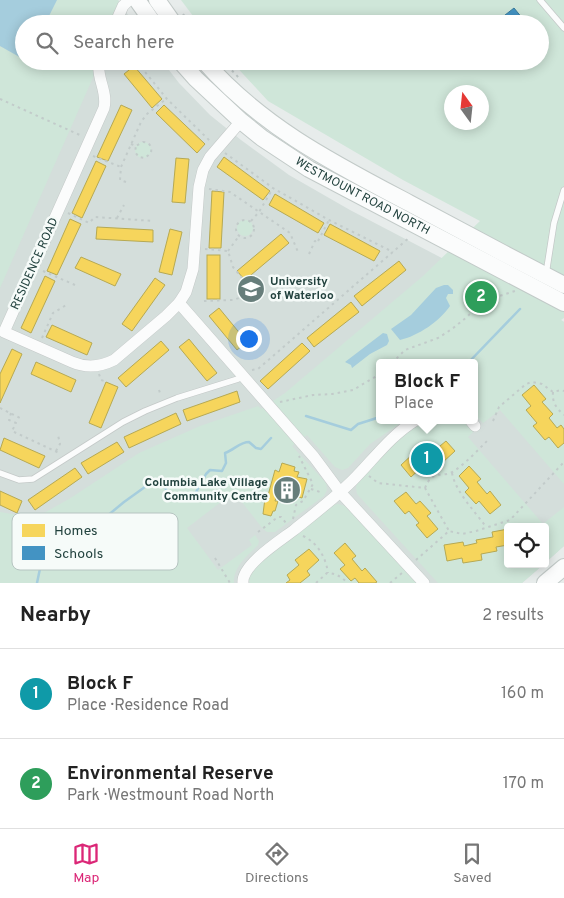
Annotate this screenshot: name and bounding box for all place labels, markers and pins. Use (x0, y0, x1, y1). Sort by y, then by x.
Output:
school or university icon: University of Waterloo (236, 274, 266, 304)
place label: University of Waterloo (270, 274, 334, 304)
pin: 2 (465, 278, 497, 316)
pin: 1 (411, 440, 443, 478)
place label: Columbia Lake Village Community Centre (145, 475, 268, 505)
building icon: Columbia Lake Village Community Centre (272, 475, 302, 505)

